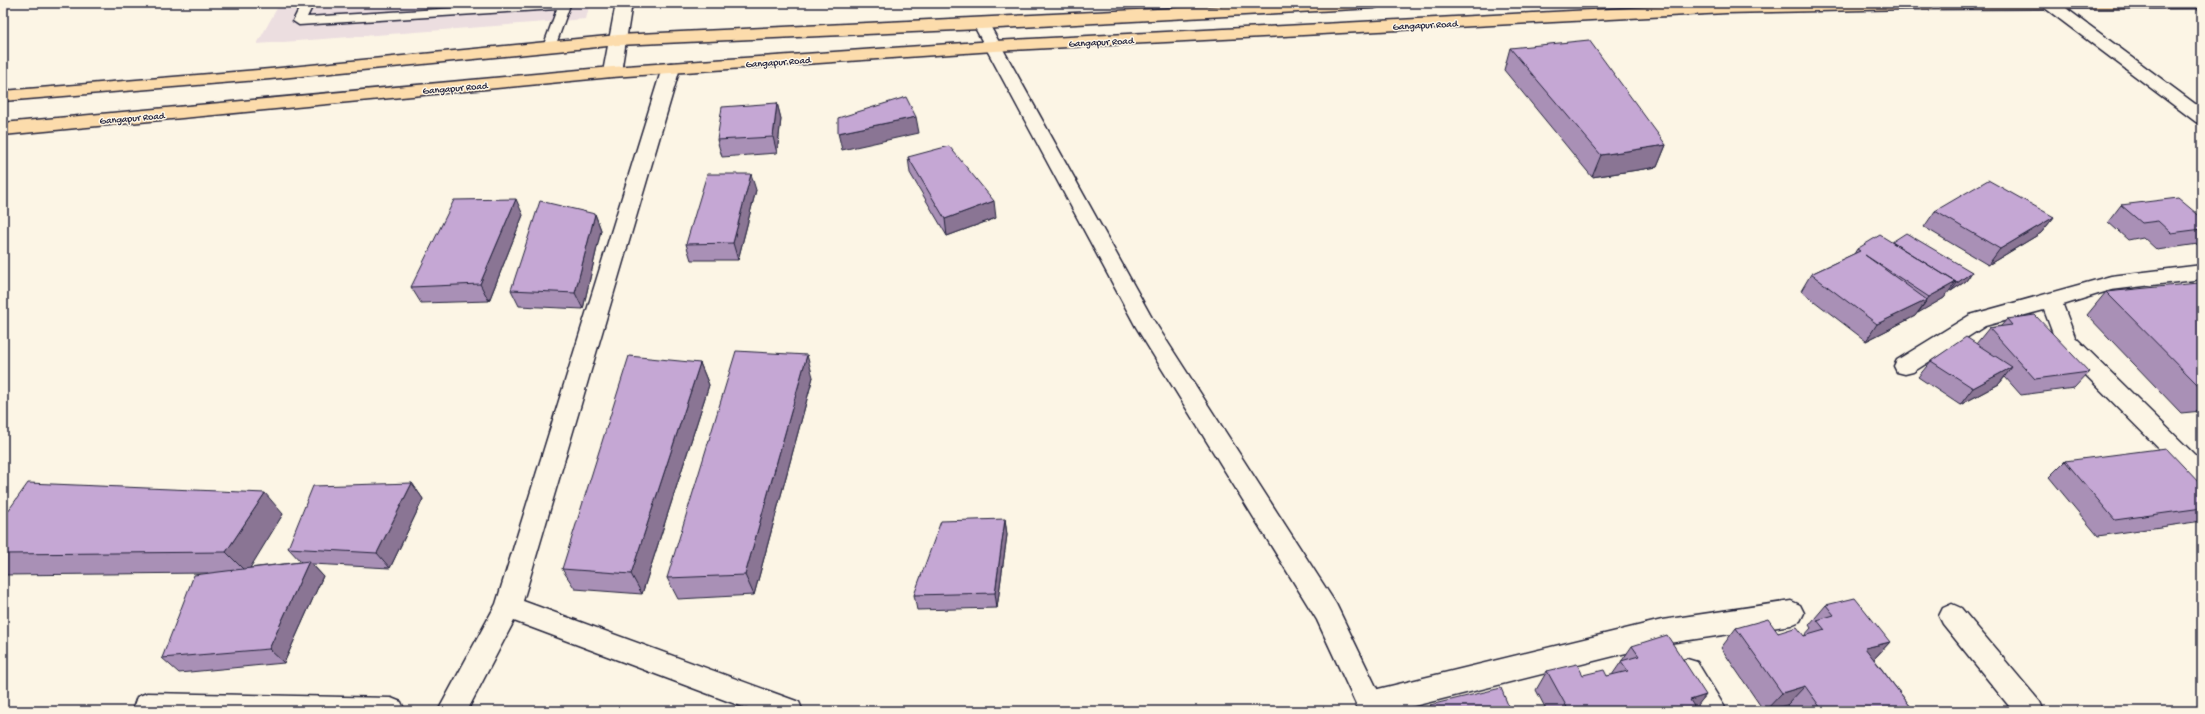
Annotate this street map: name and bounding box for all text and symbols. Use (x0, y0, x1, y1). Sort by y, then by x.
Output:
street label: Gangapur Road (1392, 18, 1459, 34)
street label: Gangapur Road (1068, 35, 1135, 51)
street label: Gangapur Road (745, 55, 812, 71)
street label: Gangapur Road (422, 80, 489, 98)
street label: Gangapur Road (99, 110, 166, 128)

